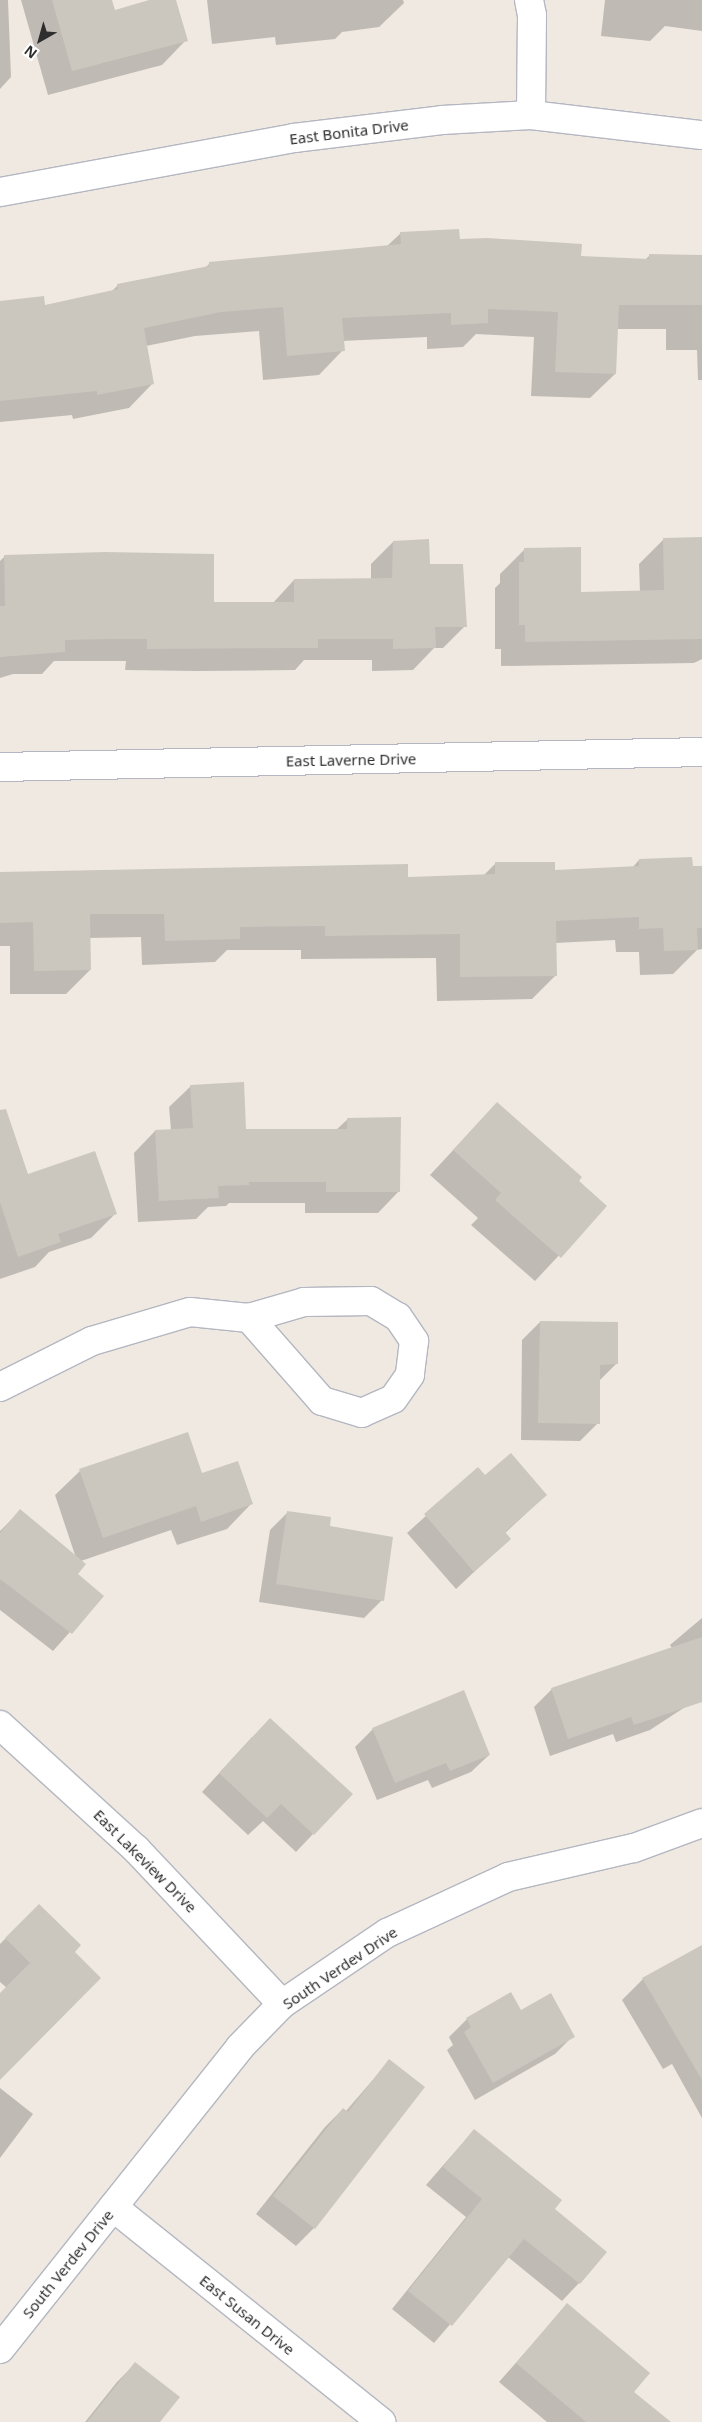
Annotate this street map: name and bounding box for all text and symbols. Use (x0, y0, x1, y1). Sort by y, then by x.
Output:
north arrow (15, 15, 65, 65)
text: N (20, 41, 41, 63)
street label: East Bonita Drive (288, 116, 410, 148)
street label: East Laverne Drive (286, 750, 416, 770)
street label: East Lakeview Drive (90, 1806, 200, 1916)
street label: South Verdev Drive (279, 1923, 401, 2013)
street label: South Verdev Drive (19, 2206, 117, 2322)
street label: East Susan Drive (196, 2271, 298, 2359)

